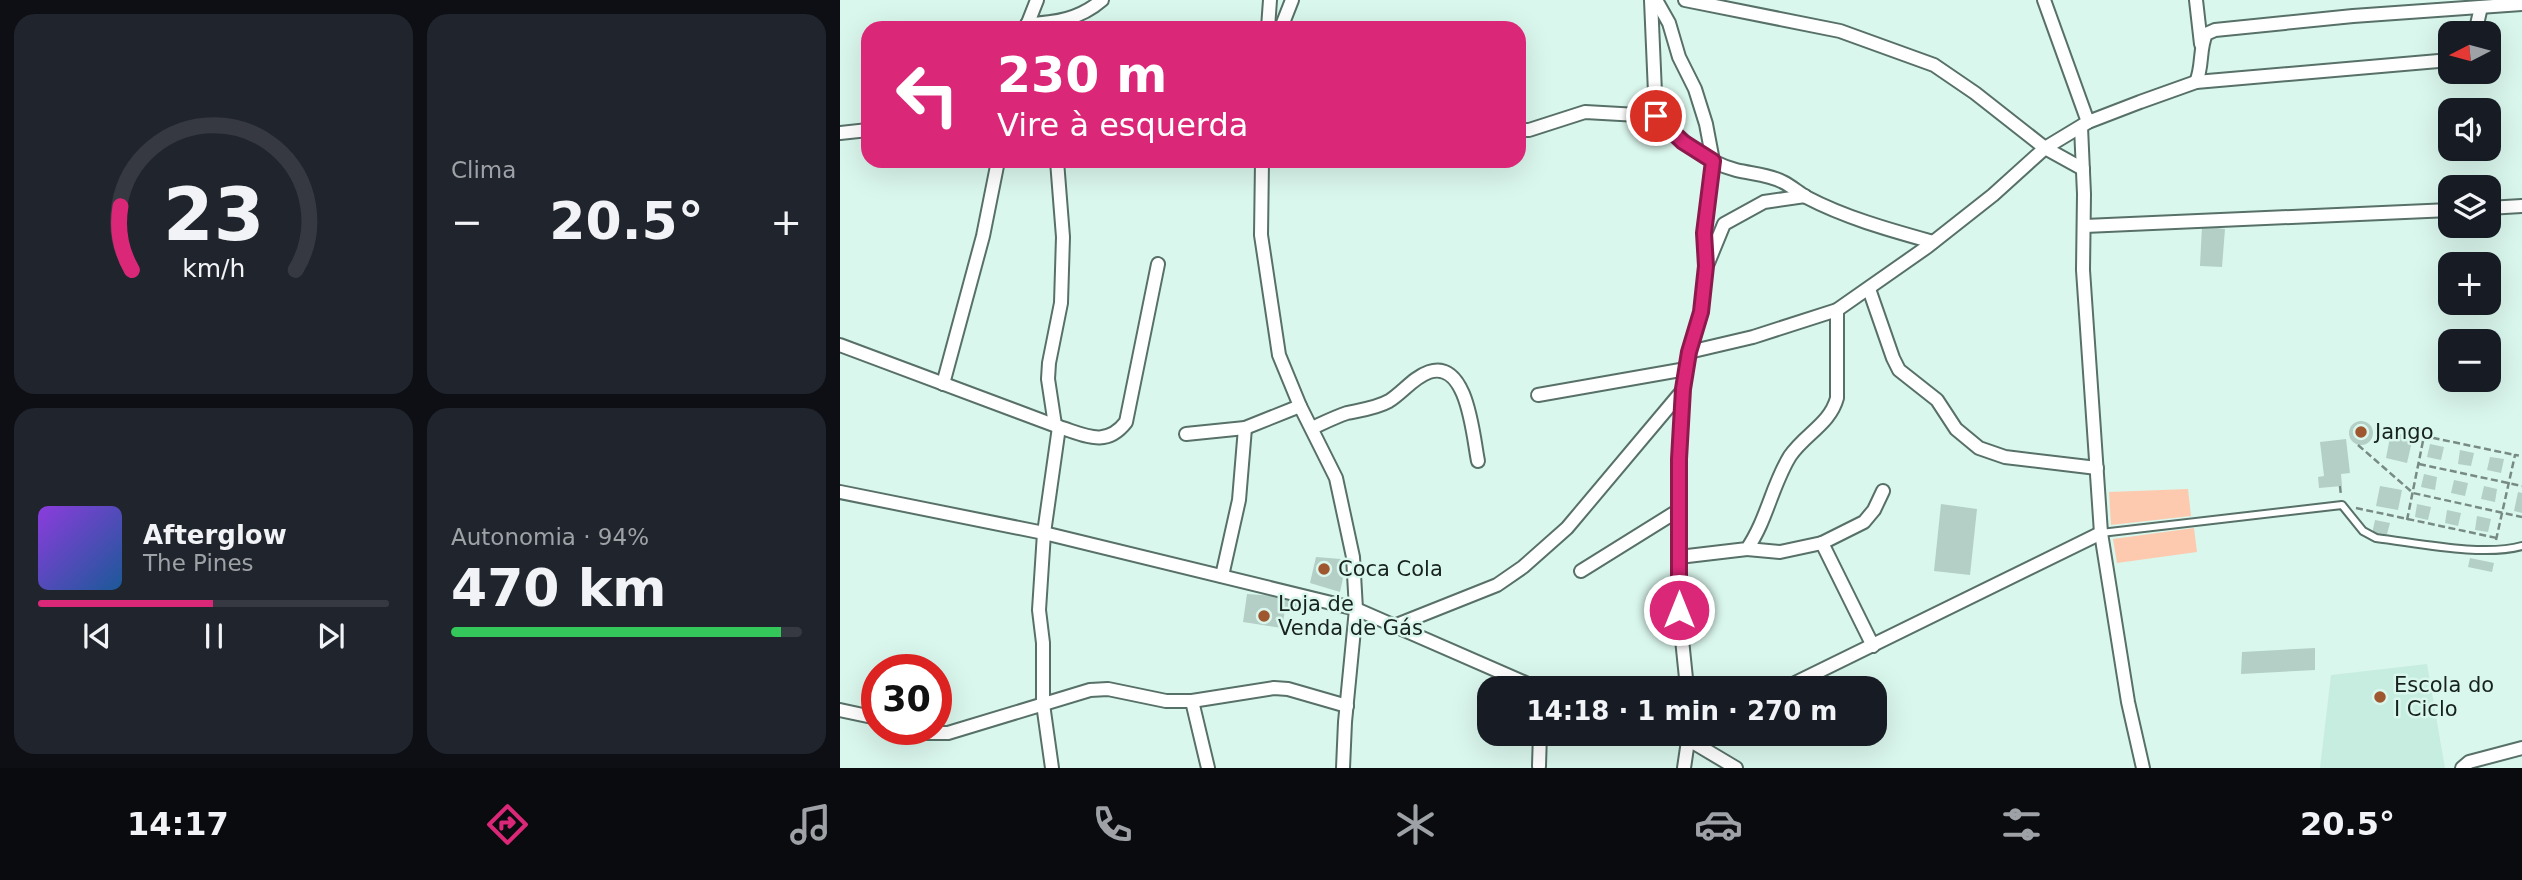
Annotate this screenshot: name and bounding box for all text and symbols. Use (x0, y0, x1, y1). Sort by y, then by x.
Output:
north arrow (2438, 21, 2501, 84)
map controls (2438, 21, 2501, 392)
text: 230 m (997, 47, 1167, 104)
icon: left (882, 49, 973, 140)
pin (1626, 86, 1686, 146)
icon: arrive (1637, 97, 1675, 135)
button: sound (2438, 98, 2501, 161)
text: Vire à esquerda (997, 106, 1248, 144)
text: Clima (451, 157, 516, 183)
text: 23 (163, 172, 264, 257)
button: layers (2438, 175, 2501, 238)
text: 20.5° (549, 191, 704, 251)
text: − (451, 200, 483, 244)
text: + (770, 200, 802, 244)
button: + (2438, 252, 2501, 315)
text: km/h (182, 254, 245, 283)
button: − (2438, 329, 2501, 392)
place label: Jango (2373, 420, 2434, 444)
marker: Jango (2353, 424, 2369, 440)
text: Afterglow (143, 520, 287, 550)
text: Autonomia · 94% (451, 524, 649, 550)
text: The Pines (143, 550, 254, 576)
place label: Coca Cola (1338, 557, 1443, 581)
text: 470 km (451, 558, 666, 618)
marker: Coca Cola (1316, 561, 1332, 577)
position arrow (1642, 573, 1716, 647)
place label: Loja de Venda de Gás (1278, 592, 1423, 640)
marker: Loja de Venda de Gás (1256, 608, 1272, 624)
icon: previous (78, 617, 116, 655)
icon: pause (195, 617, 233, 655)
icon: next (312, 617, 350, 655)
speed limit sign: 30 (861, 654, 952, 745)
place label: Escola do I Ciclo (2394, 673, 2494, 721)
marker: Escola do I Ciclo (2372, 689, 2388, 705)
text: 14:18 · 1 min · 270 m (1527, 696, 1837, 726)
icon: directions (483, 800, 532, 849)
icon: music (786, 800, 835, 849)
icon: phone (1088, 800, 1137, 849)
icon: climate (1391, 800, 1440, 849)
icon: car (1694, 800, 1743, 849)
icon: filters (1997, 800, 2046, 849)
text: 14:17 (127, 805, 229, 843)
text: 20.5° (2300, 805, 2395, 843)

